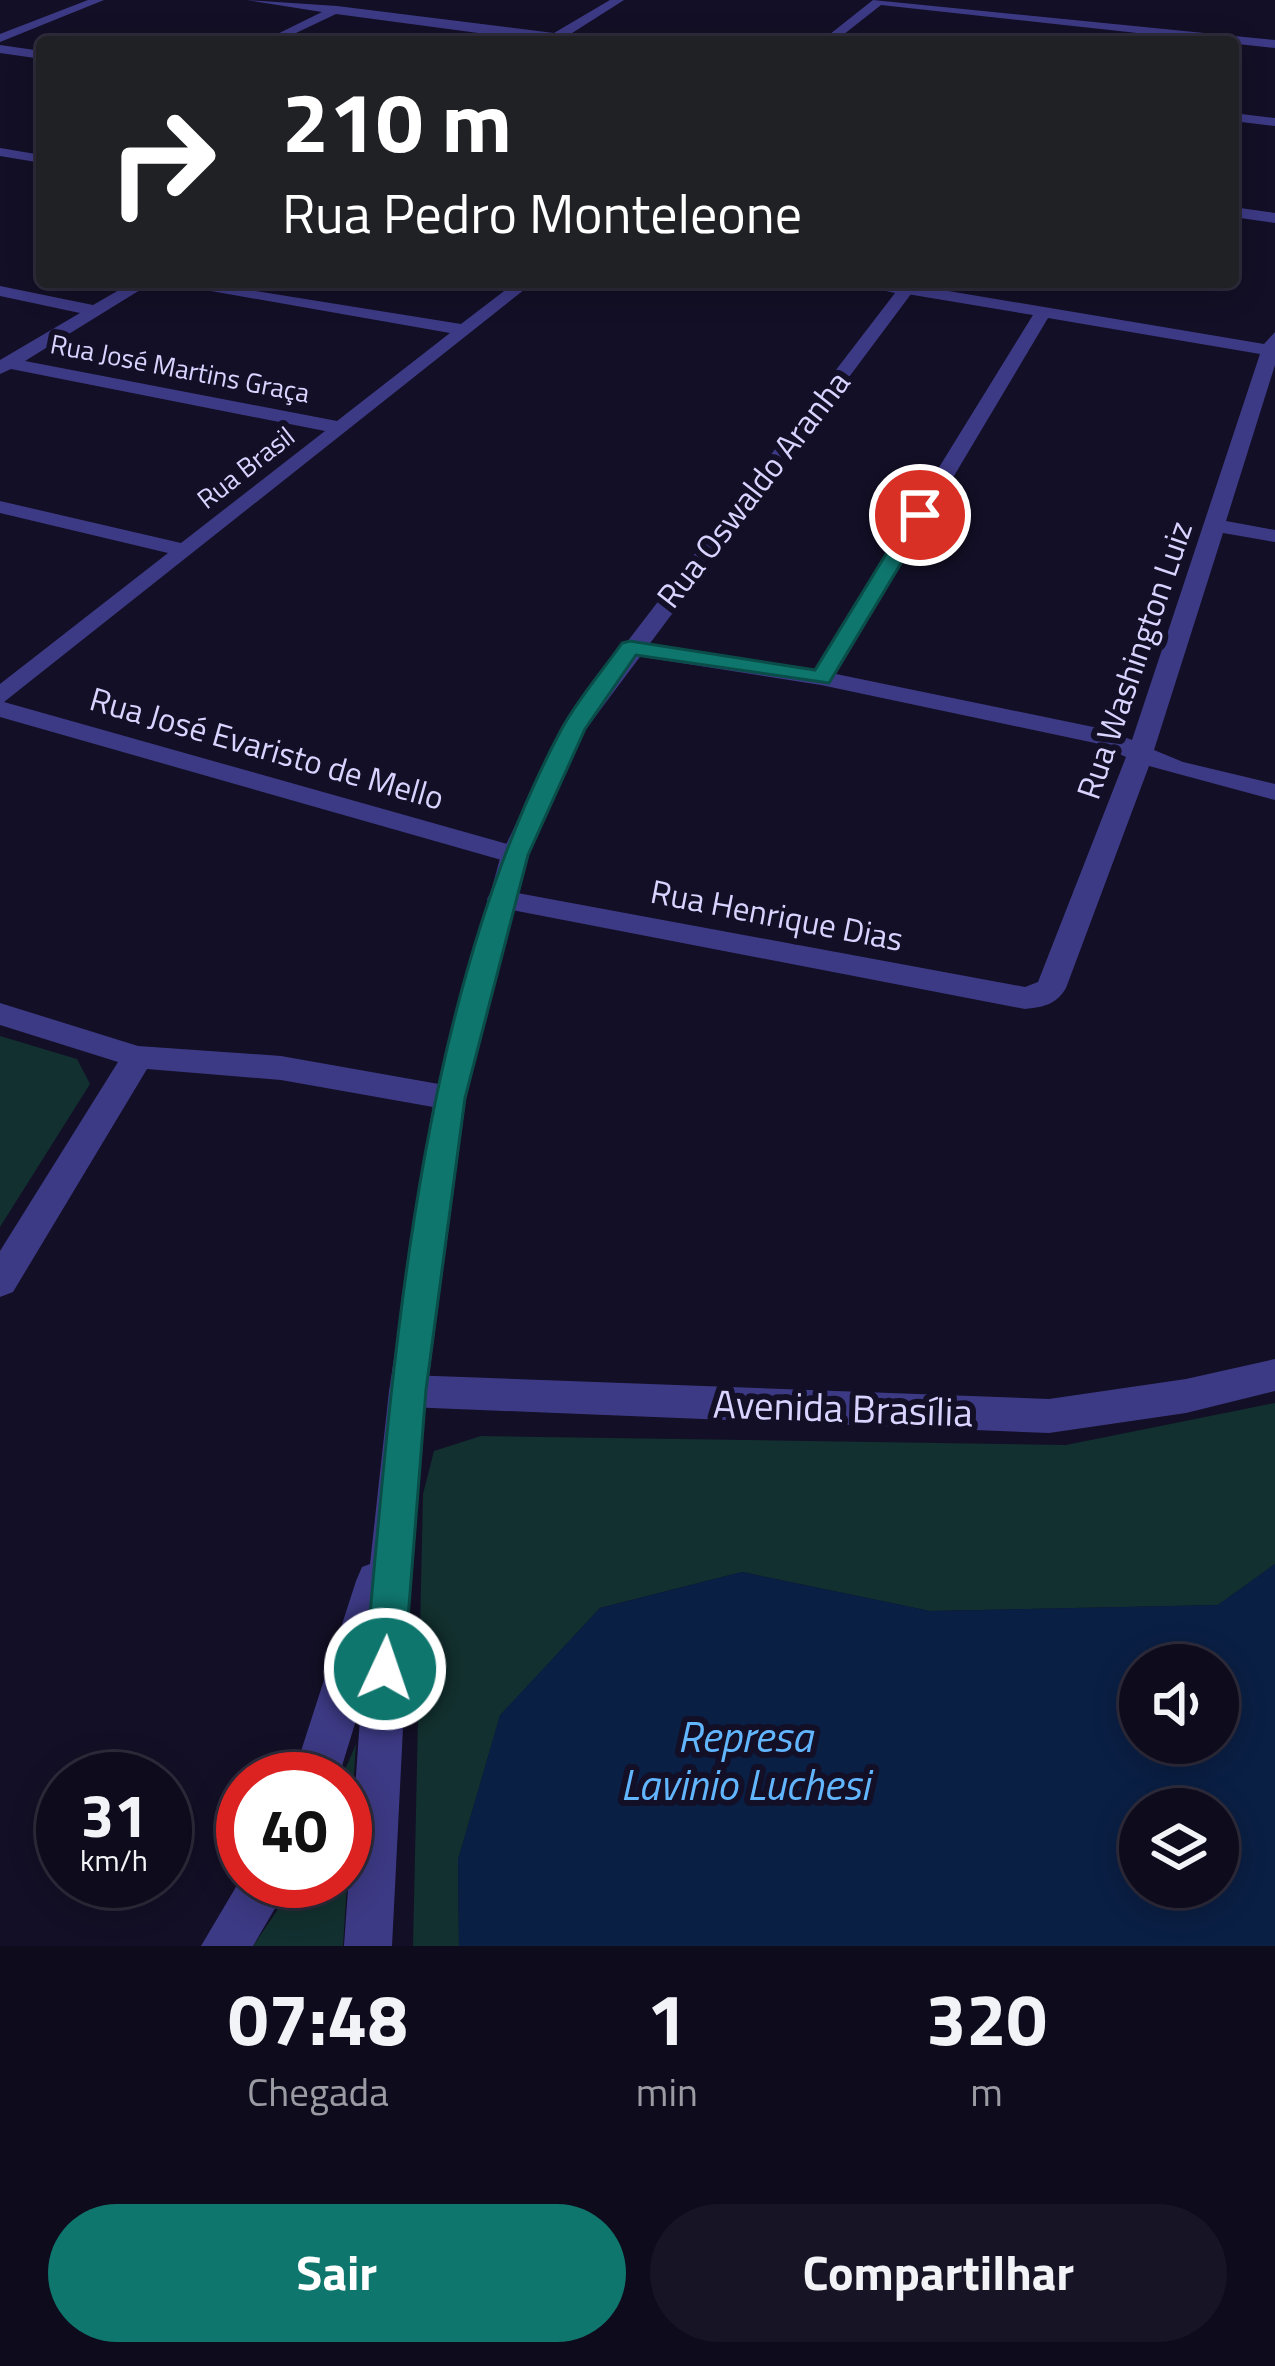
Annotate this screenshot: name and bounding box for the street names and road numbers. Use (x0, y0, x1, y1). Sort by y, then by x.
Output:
street label: Rua José Martins Graça (47, 322, 314, 413)
street label: Rua Oswaldo Aranha (644, 360, 862, 618)
street label: Rua Brasil (187, 415, 303, 518)
street label: Rua Washington Luiz (1063, 514, 1205, 806)
street label: Rua José Evaristo de Mello (84, 674, 450, 822)
street label: Rua Henrique Dias (647, 866, 907, 964)
street label: Avenida Brasília (712, 1373, 974, 1442)

